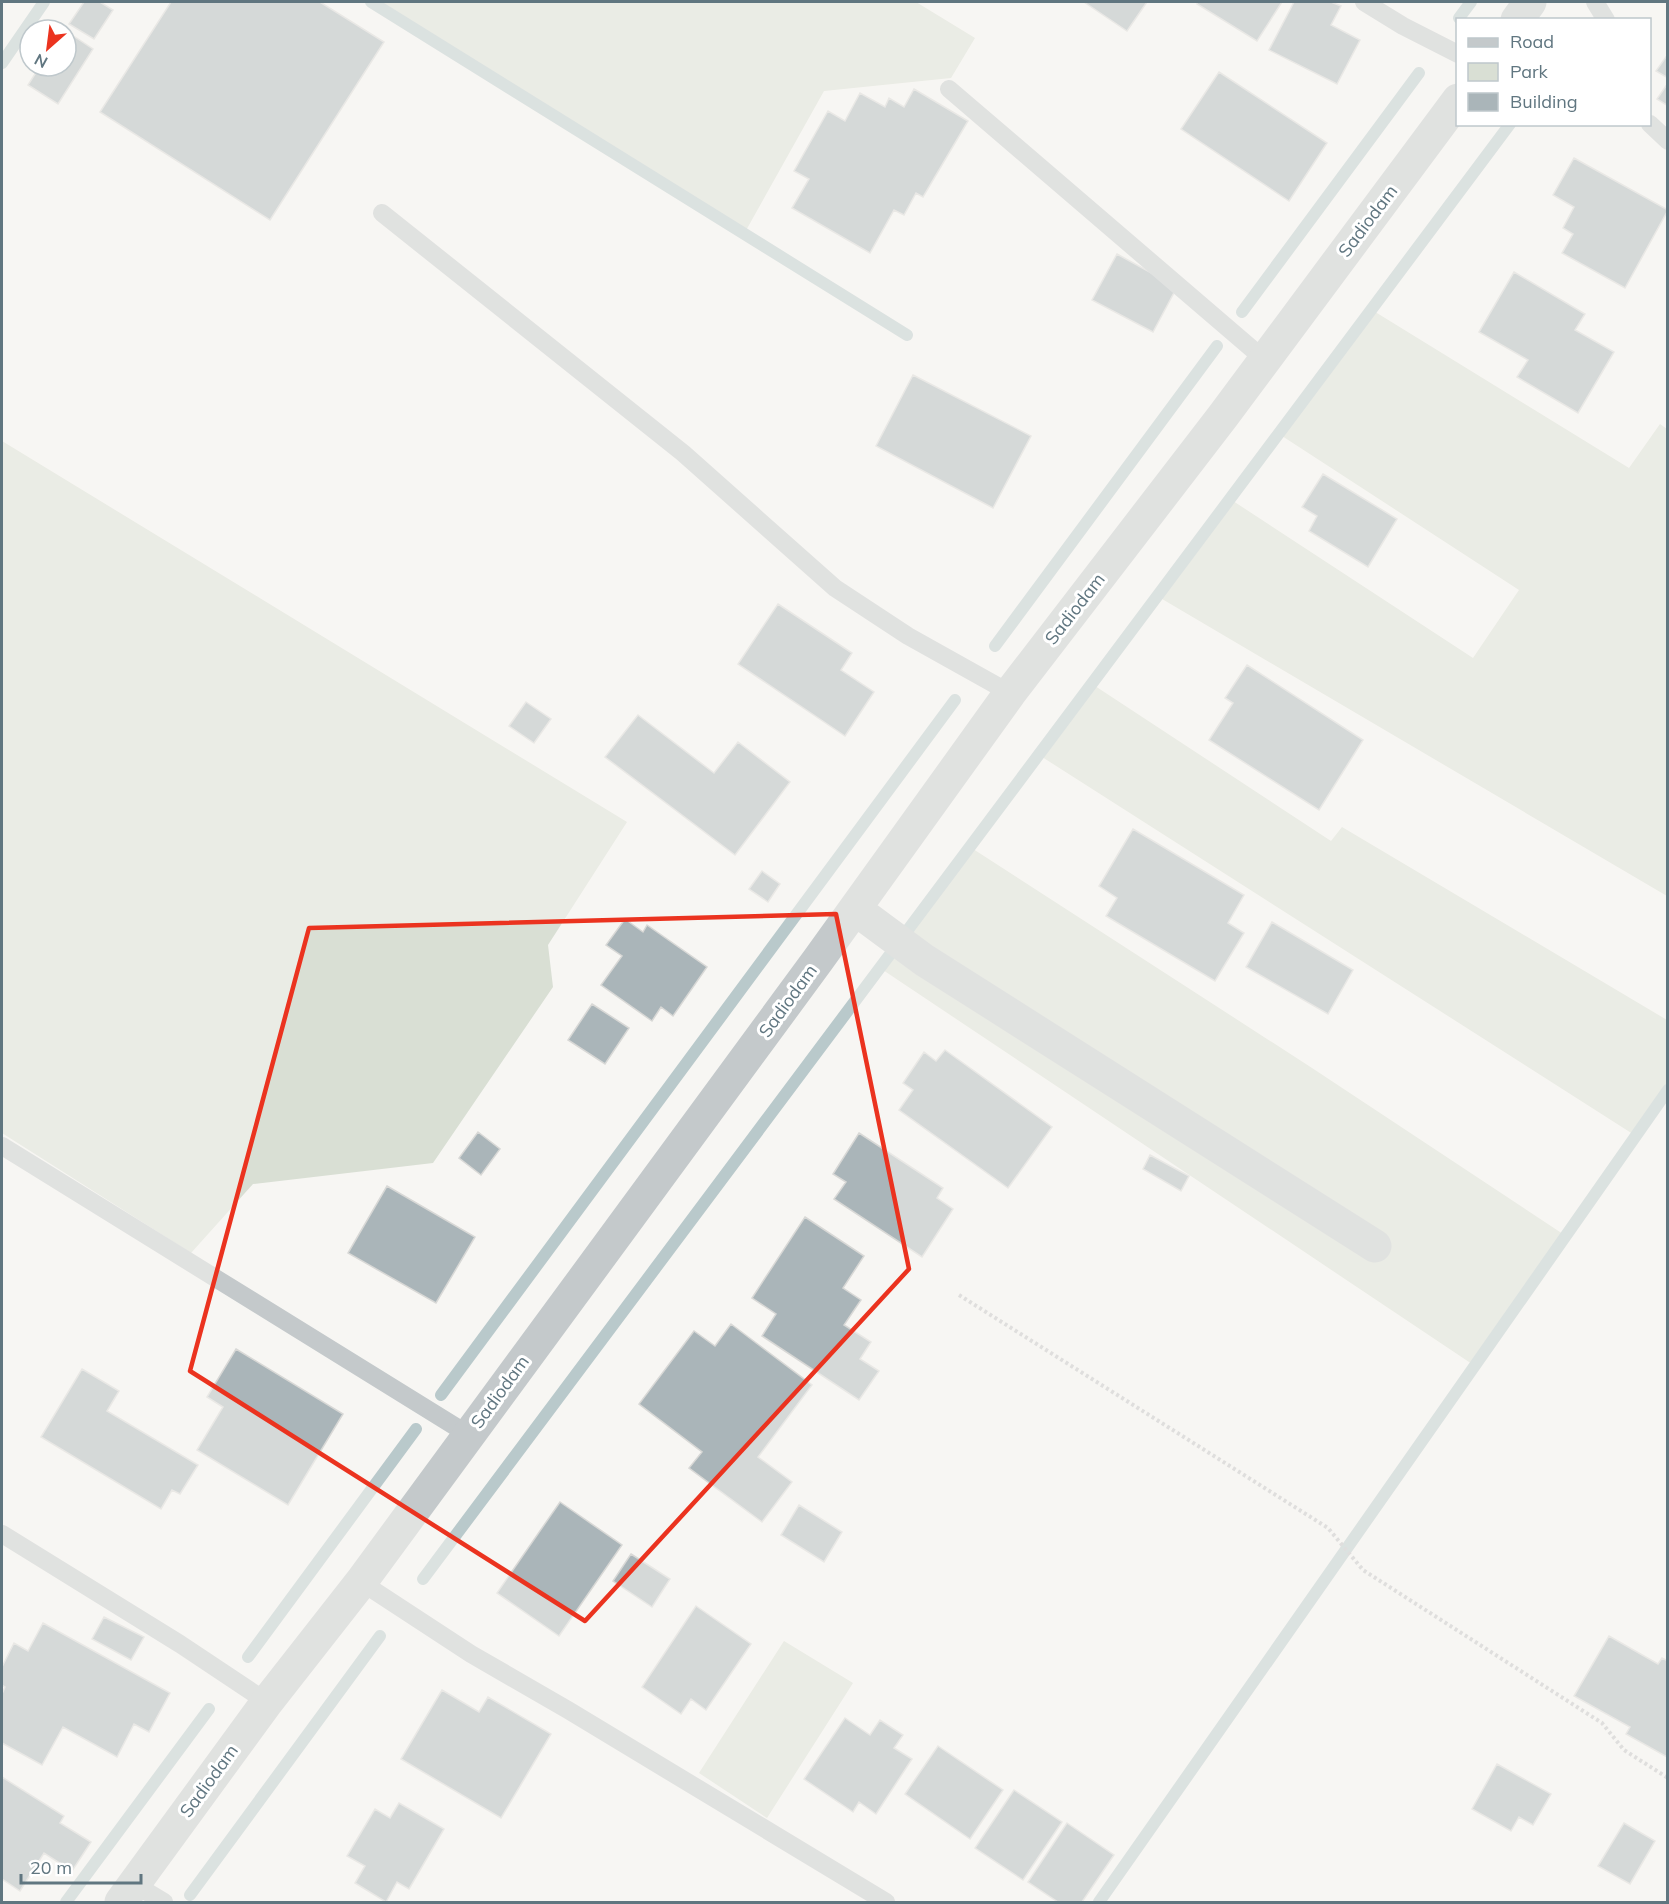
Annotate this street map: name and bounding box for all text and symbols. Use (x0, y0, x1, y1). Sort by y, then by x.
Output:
north arrow (18, 18, 78, 78)
legend (1456, 18, 1651, 126)
text: Road (1510, 30, 1554, 53)
text: N (31, 50, 51, 73)
text: Park (1510, 60, 1549, 83)
text: Building (1510, 90, 1578, 113)
street label: Sadiodam (1333, 180, 1402, 261)
street label: Sadiodam (1039, 568, 1110, 649)
street label: Sadiodam (753, 960, 822, 1042)
street label: Sadiodam (465, 1351, 534, 1433)
street label: Sadiodam (174, 1740, 243, 1822)
scale bar (21, 1847, 141, 1885)
text: 20 m (30, 1856, 72, 1879)

